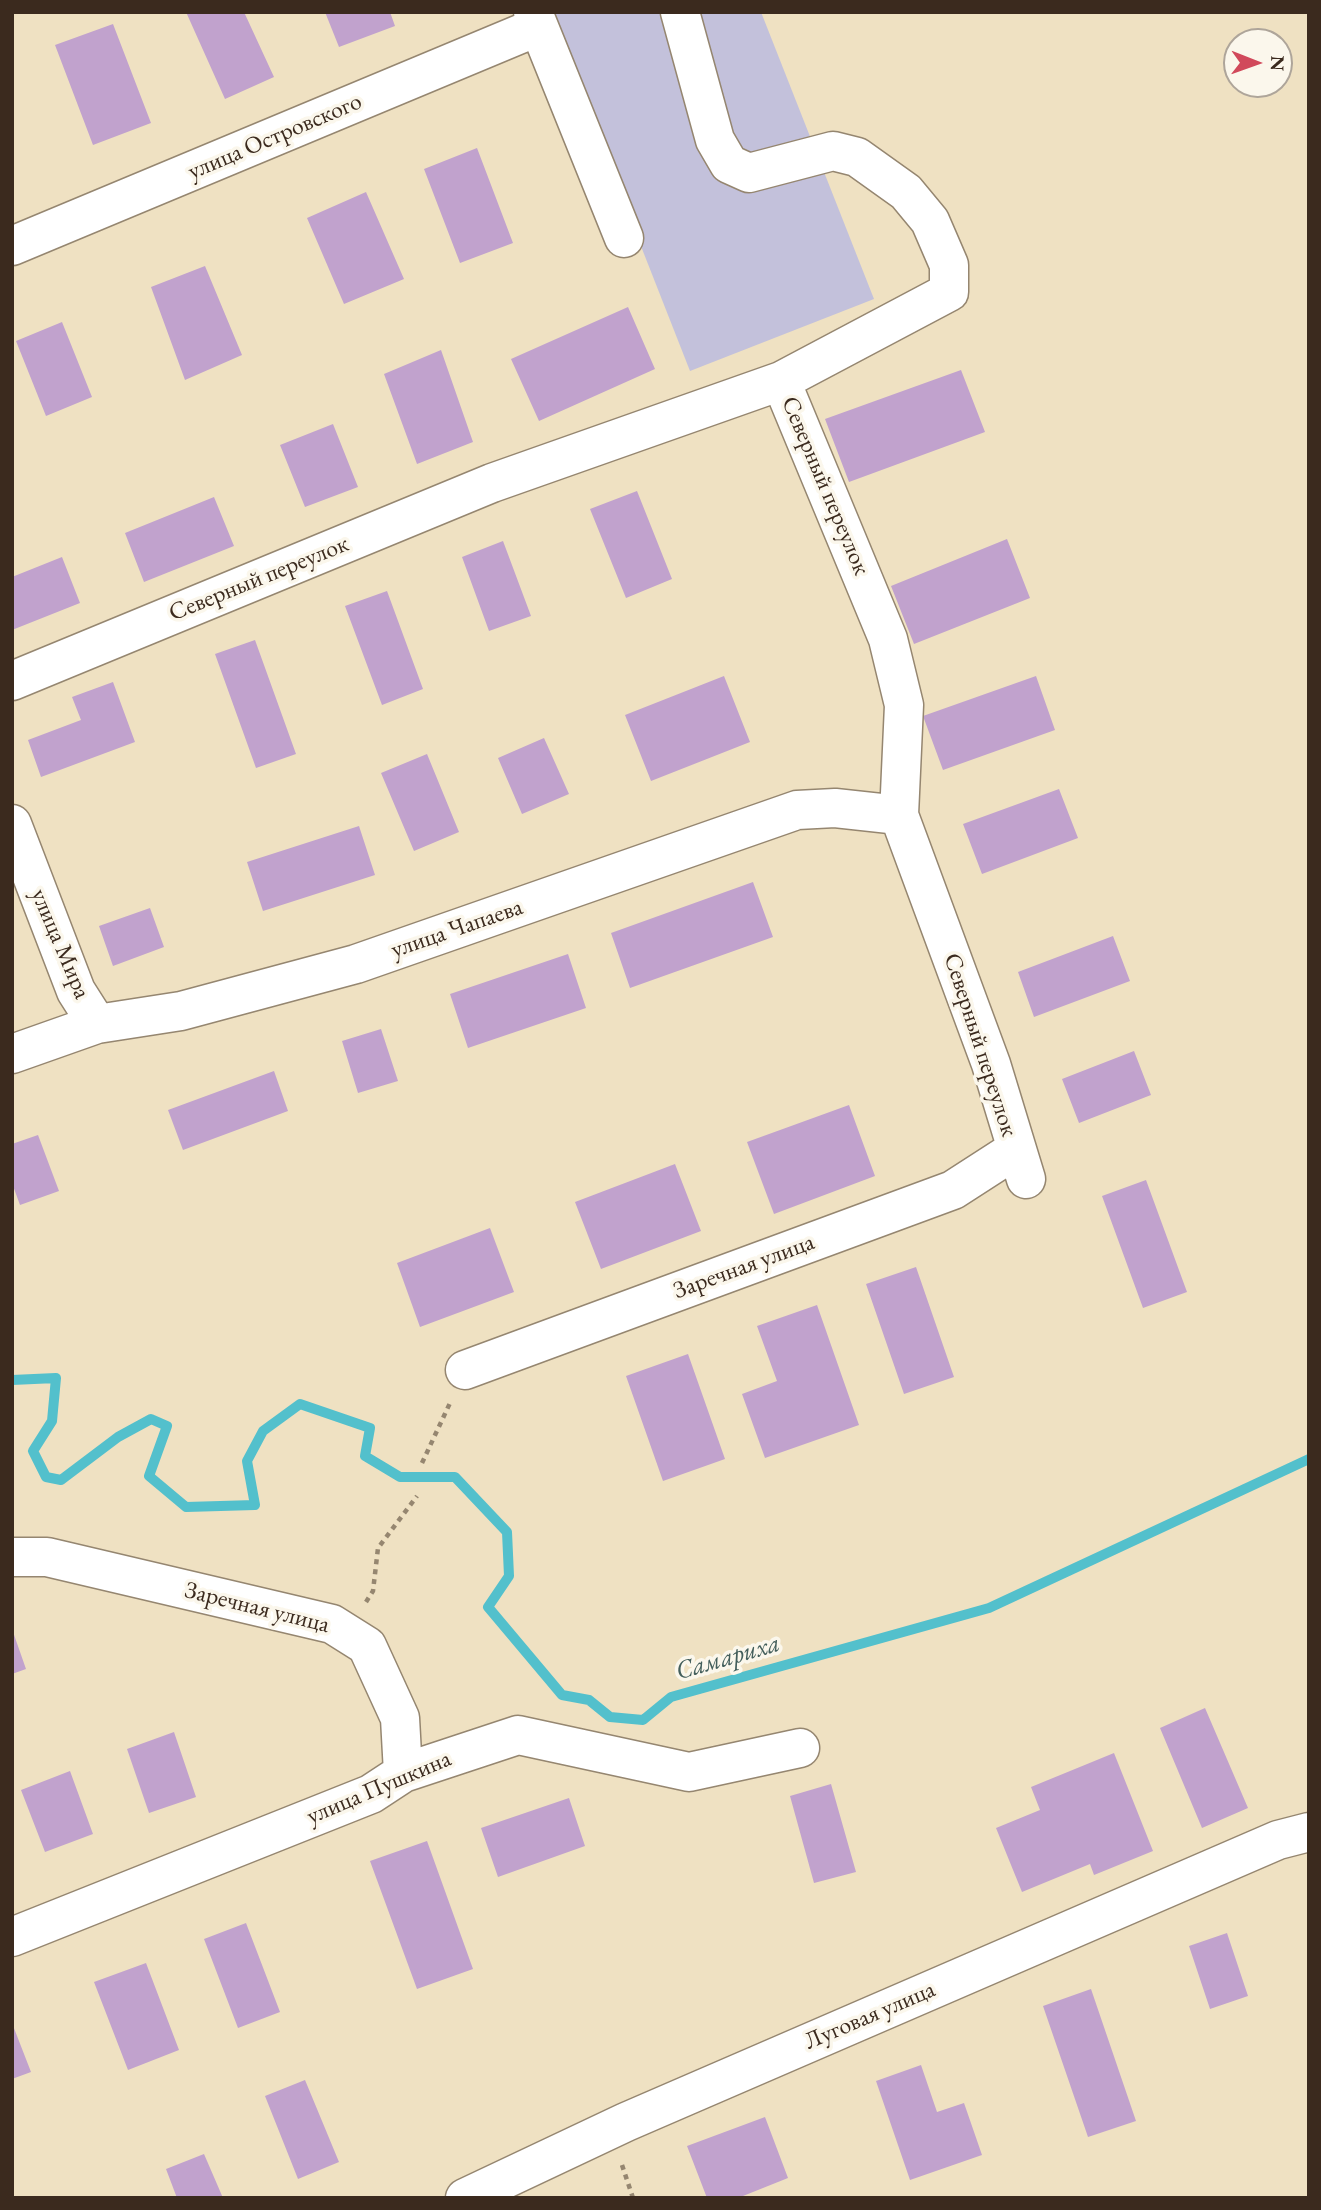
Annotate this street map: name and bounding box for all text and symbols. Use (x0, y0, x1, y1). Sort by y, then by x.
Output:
north arrow (1223, 28, 1293, 98)
text: N (1265, 55, 1290, 71)
street label: улица Островского (184, 87, 366, 187)
street label: Северный переулок (774, 392, 876, 580)
street label: Северный переулок (165, 530, 353, 628)
street label: улица Мира (24, 885, 96, 1003)
street label: улица Чапаева (387, 893, 527, 965)
street label: Северный переулок (937, 950, 1023, 1140)
street label: Заречная улица (670, 1228, 818, 1306)
street label: Заречная улица (182, 1576, 332, 1640)
water label: Самариха (672, 1628, 784, 1688)
street label: улица Пушкина (302, 1745, 456, 1831)
street label: Луговая улица (800, 1976, 940, 2056)

